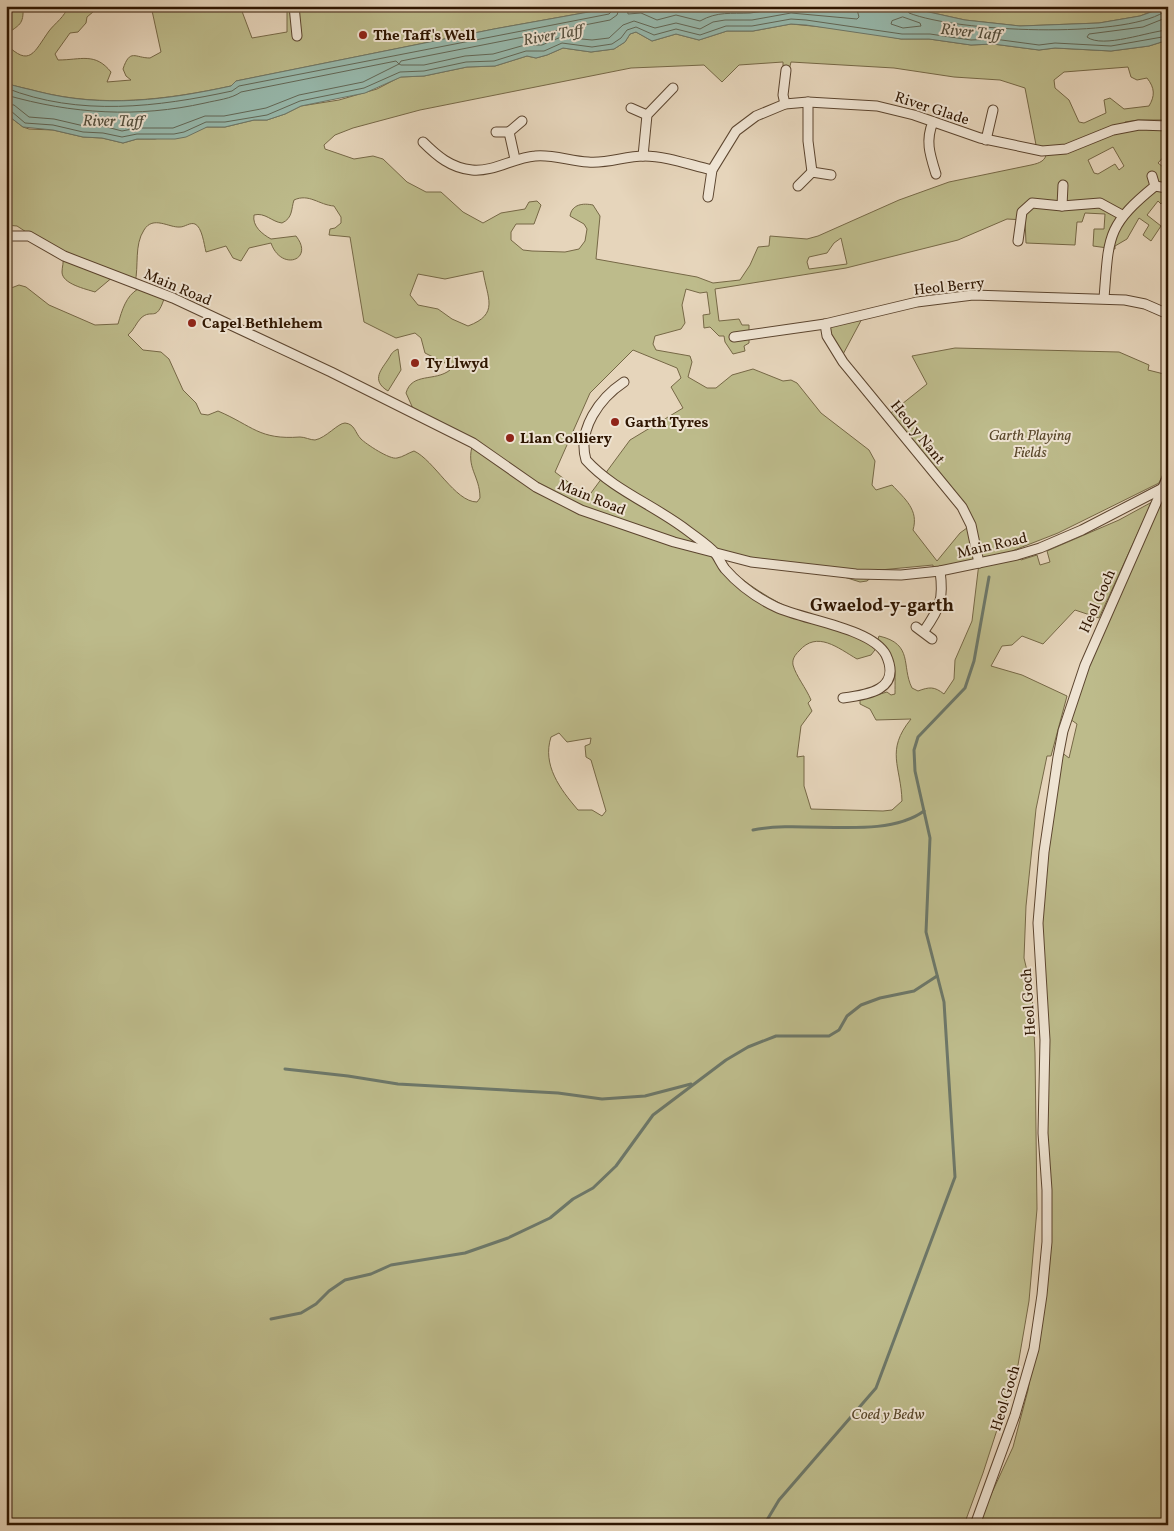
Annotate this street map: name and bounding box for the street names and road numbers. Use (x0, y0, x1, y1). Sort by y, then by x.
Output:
street label: River Glade (891, 87, 972, 131)
street label: Main Road (140, 265, 215, 312)
street label: Heol Berry (913, 273, 985, 302)
street label: Heol y Nant (885, 397, 949, 469)
street label: Main Road (554, 475, 629, 522)
street label: Main Road (955, 528, 1030, 565)
street label: Heol Goch (1075, 566, 1122, 637)
street label: Heol Goch (1017, 967, 1042, 1037)
street label: Heol Goch (986, 1363, 1026, 1434)

